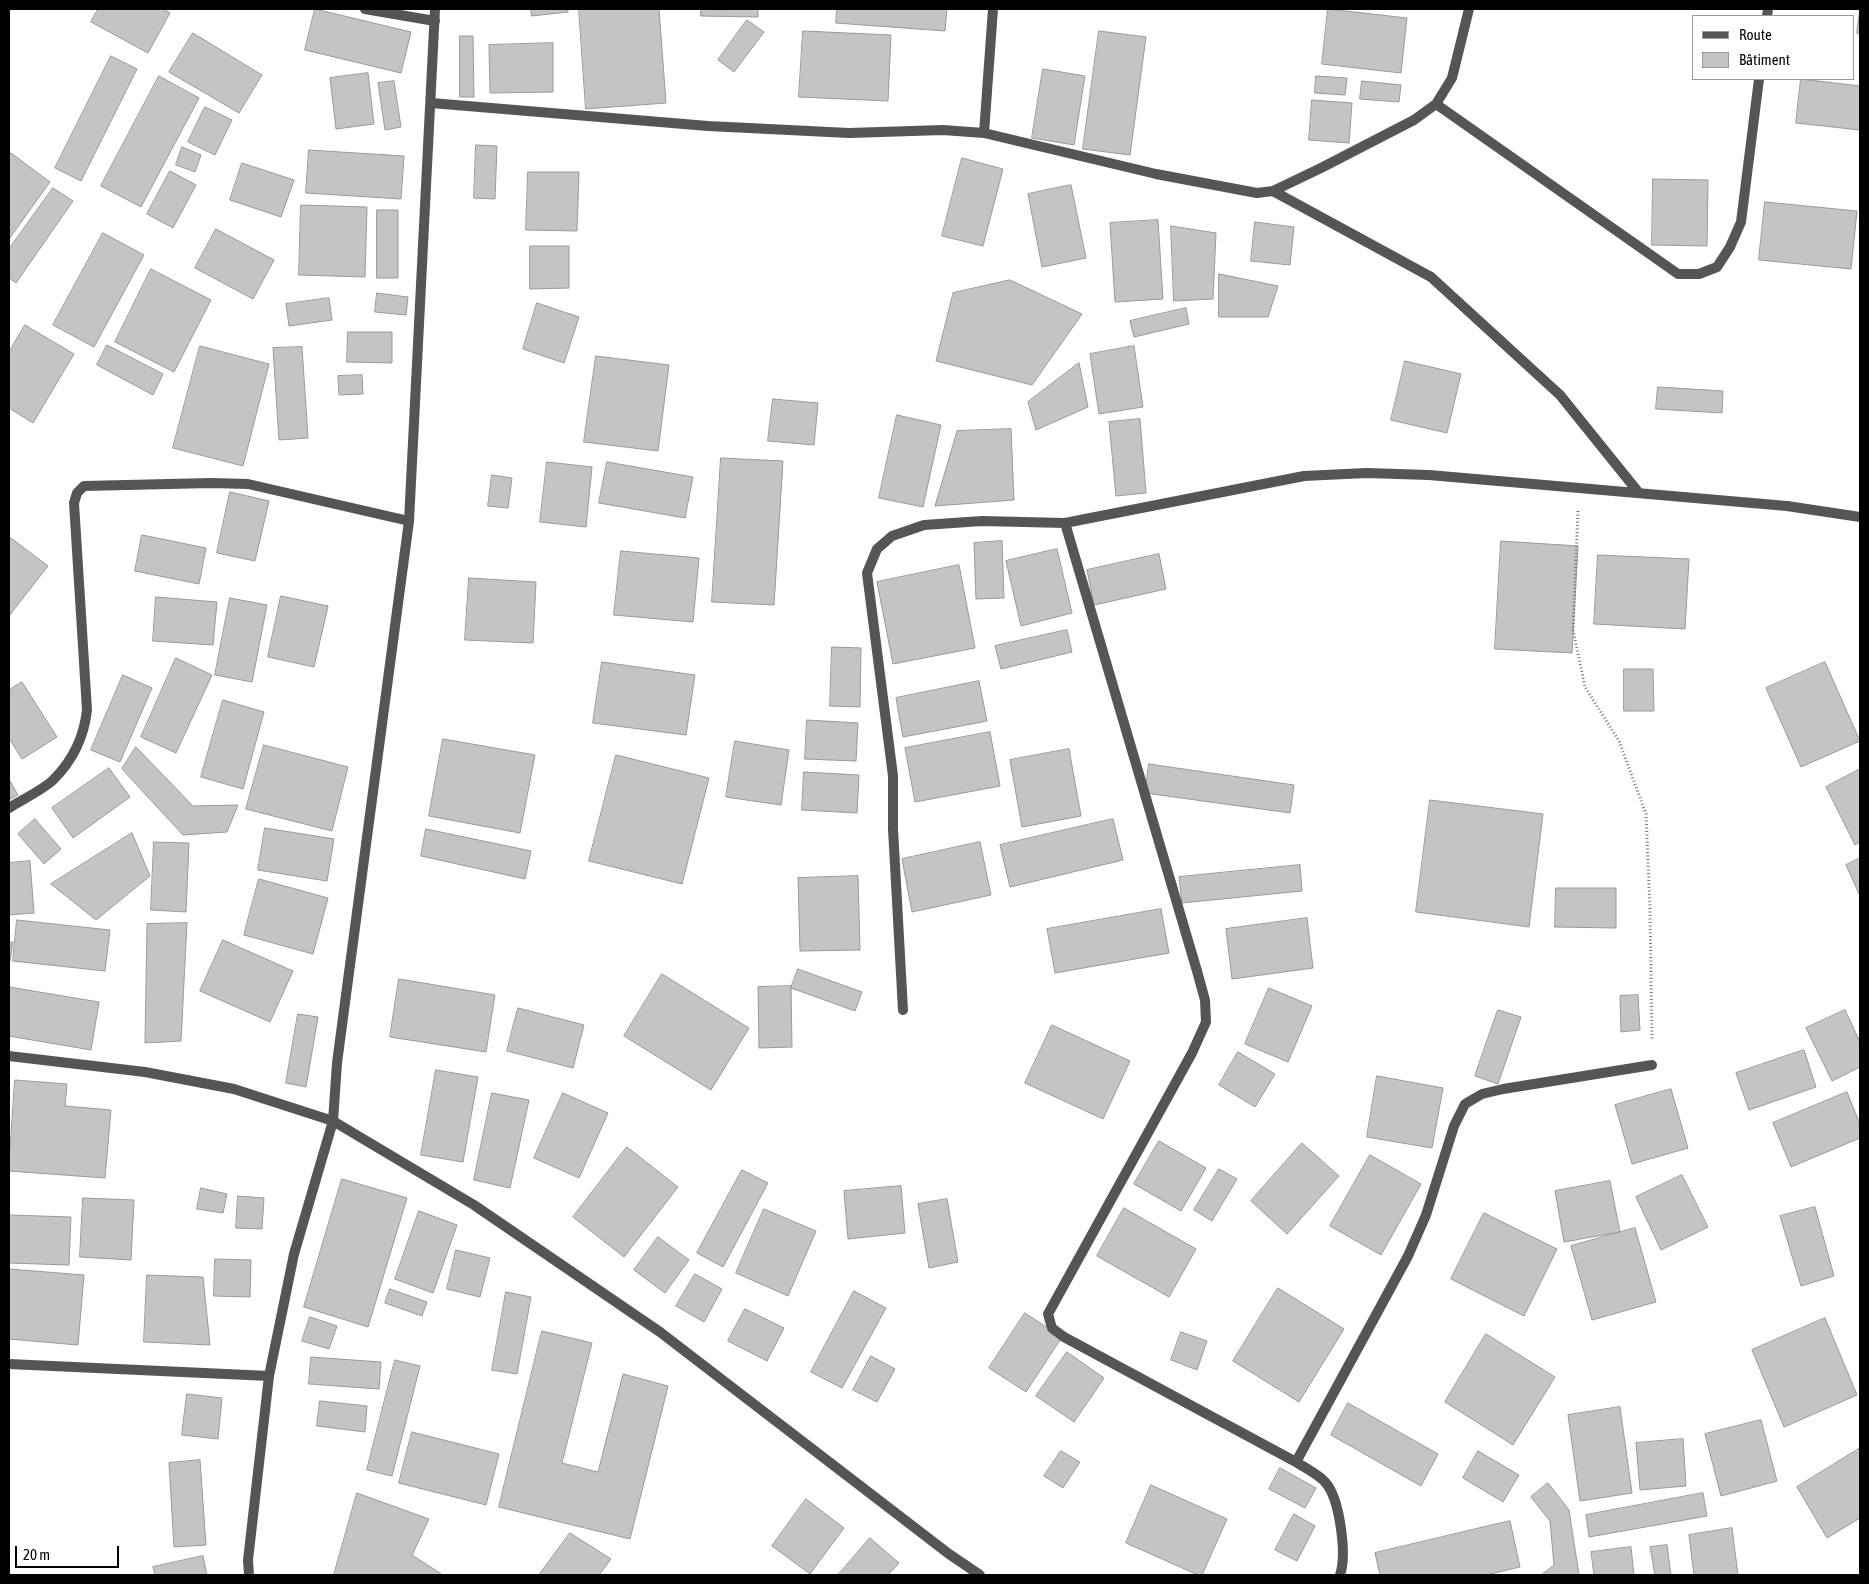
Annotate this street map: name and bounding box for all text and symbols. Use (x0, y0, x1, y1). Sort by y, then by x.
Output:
legend (1692, 15, 1854, 80)
text: Route (1739, 26, 1772, 43)
text: Bâtiment (1739, 51, 1790, 68)
scale bar (18, 1536, 121, 1568)
text: 20 m (23, 1546, 50, 1563)

